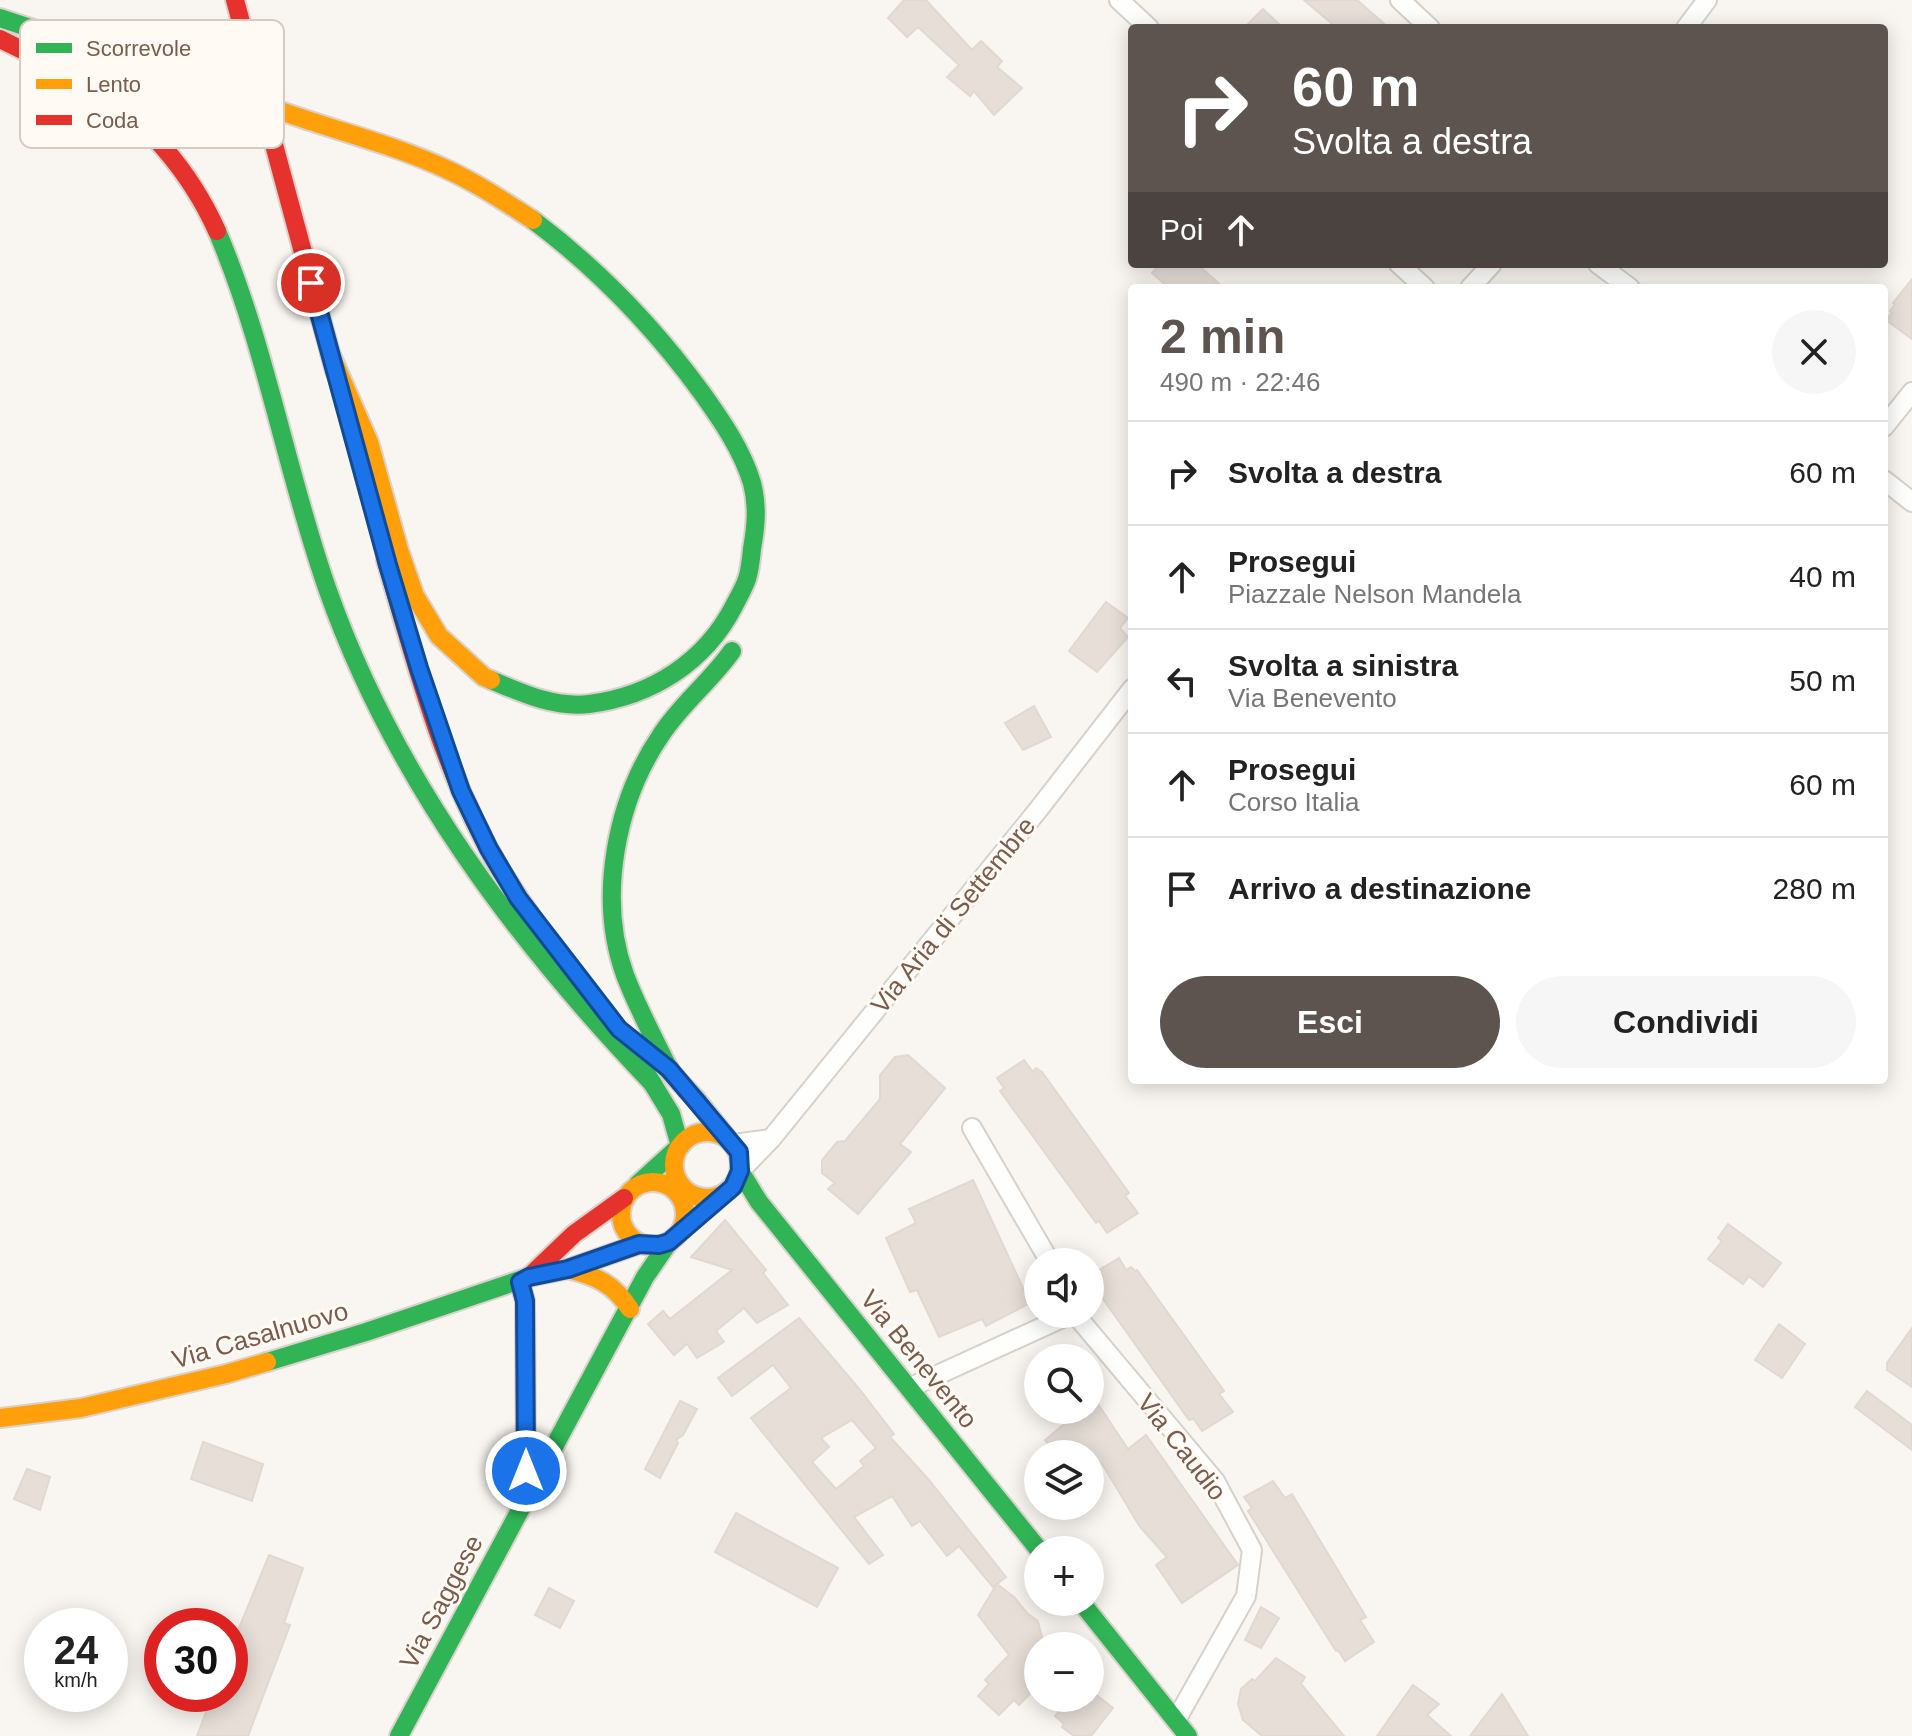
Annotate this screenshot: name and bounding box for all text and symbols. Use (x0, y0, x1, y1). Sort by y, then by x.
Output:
legend (20, 20, 284, 148)
text: Scorrevole (86, 36, 191, 61)
text: 60 m (1292, 55, 1420, 118)
icon: right (1160, 56, 1264, 160)
text: Lento (86, 72, 141, 97)
text: Coda (86, 108, 139, 133)
text: Svolta a destra (1292, 121, 1532, 162)
icon: ahead (1219, 208, 1263, 252)
text: Poi (1160, 213, 1203, 246)
pin (277, 249, 345, 317)
icon: arrive (289, 261, 333, 305)
text: 2 min (1160, 310, 1285, 363)
button: close (1772, 310, 1856, 394)
text: 490 m · 22:46 (1160, 367, 1320, 397)
icon: right (1160, 451, 1204, 495)
text: Svolta a destra (1228, 456, 1441, 489)
text: 60 m (1789, 456, 1856, 489)
text: Prosegui (1228, 545, 1356, 578)
icon: ahead (1160, 555, 1204, 599)
text: 40 m (1789, 560, 1856, 593)
text: Piazzale Nelson Mandela (1228, 579, 1521, 609)
text: Svolta a sinistra (1228, 649, 1458, 682)
icon: left (1160, 659, 1204, 703)
text: 50 m (1789, 664, 1856, 697)
text: Via Benevento (1228, 683, 1397, 713)
text: Prosegui (1228, 753, 1356, 786)
icon: ahead (1160, 763, 1204, 807)
text: 60 m (1789, 768, 1856, 801)
text: Corso Italia (1228, 787, 1360, 817)
street label: Via Aria di Settembre (865, 811, 1041, 1019)
icon: arrive (1160, 867, 1204, 911)
text: Arrivo a destinazione (1228, 872, 1531, 905)
text: 280 m (1773, 872, 1856, 905)
button: Esci (1160, 976, 1500, 1068)
button: Condividi (1516, 976, 1856, 1068)
map controls (1024, 1248, 1104, 1712)
button: sound (1024, 1248, 1104, 1328)
street label: Via Benevento (854, 1284, 984, 1434)
street label: Via Casalnuovo (169, 1296, 351, 1374)
button: search (1024, 1344, 1104, 1424)
street label: Via Caudio (1131, 1388, 1233, 1506)
position arrow (484, 1429, 568, 1513)
button: layers (1024, 1440, 1104, 1520)
street label: Via Saggese (393, 1530, 489, 1674)
button: + (1024, 1536, 1104, 1616)
speed limit sign: 30 (144, 1608, 248, 1712)
text: 24 (54, 1628, 98, 1672)
button: − (1024, 1632, 1104, 1712)
text: km/h (54, 1669, 98, 1691)

